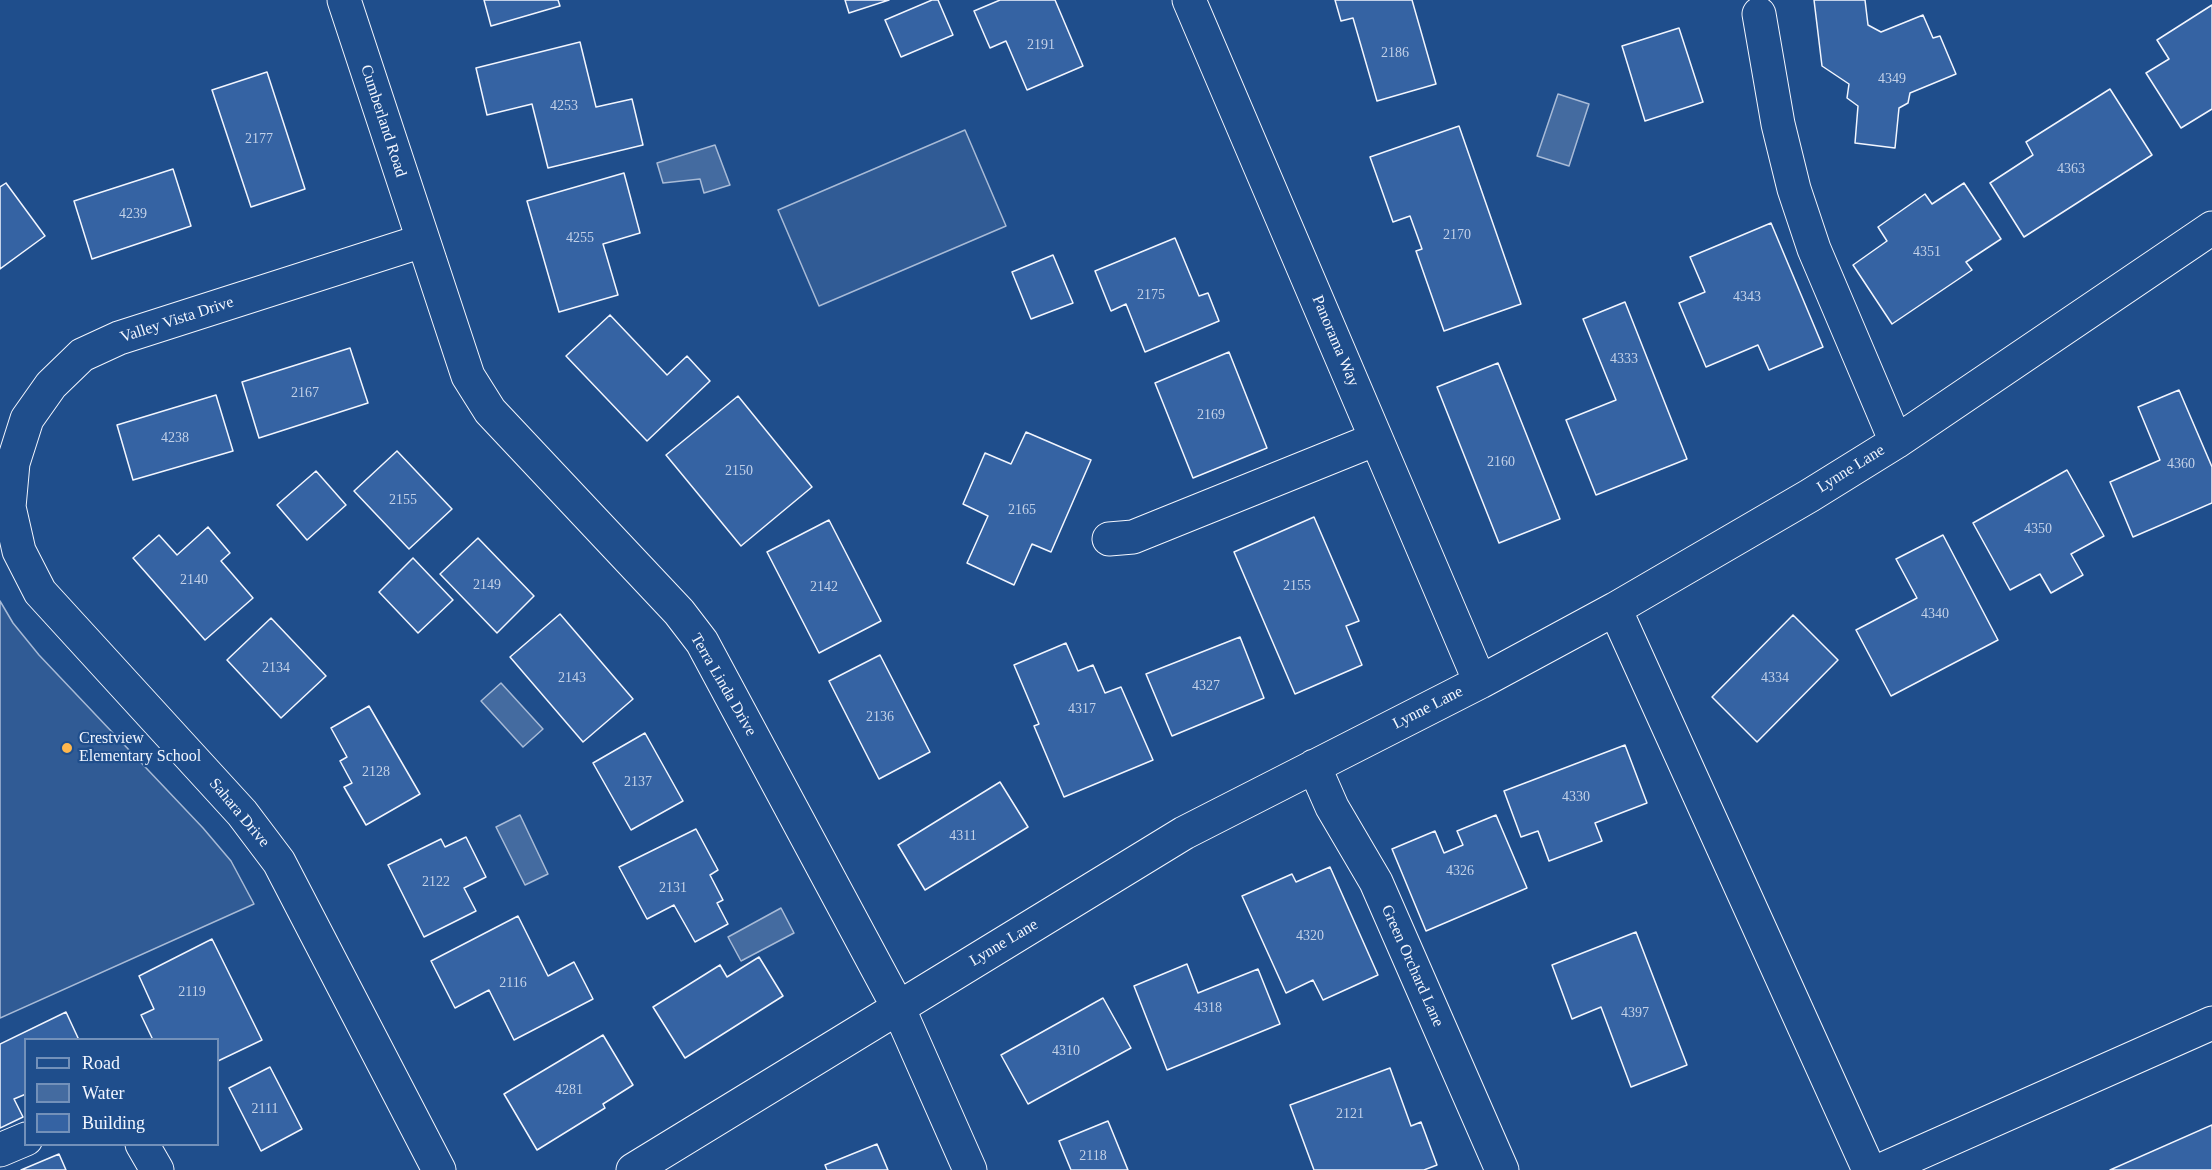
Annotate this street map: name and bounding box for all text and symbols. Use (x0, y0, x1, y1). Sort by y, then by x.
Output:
house number: 2191 (1027, 37, 1055, 53)
house number: 2186 (1381, 45, 1409, 61)
street label: Cumberland Road (356, 62, 410, 180)
house number: 4349 (1878, 71, 1906, 87)
house number: 4253 (550, 98, 578, 114)
house number: 2177 (245, 131, 273, 147)
house number: 4363 (2057, 161, 2085, 177)
house number: 4239 (119, 206, 147, 222)
house number: 2170 (1443, 227, 1471, 243)
house number: 4255 (566, 230, 594, 246)
house number: 4351 (1913, 244, 1941, 260)
house number: 2175 (1137, 287, 1165, 303)
house number: 4343 (1733, 289, 1761, 305)
street label: Valley Vista Drive (118, 293, 236, 347)
street label: Panorama Way (1307, 293, 1363, 389)
house number: 4333 (1610, 351, 1638, 367)
house number: 2167 (291, 385, 319, 401)
house number: 2169 (1197, 407, 1225, 423)
house number: 4238 (161, 430, 189, 446)
street label: Lynne Lane (1814, 441, 1888, 497)
house number: 2160 (1487, 454, 1515, 470)
house number: 4360 (2167, 456, 2195, 472)
house number: 2150 (725, 463, 753, 479)
house number: 2155 (389, 492, 417, 508)
house number: 2165 (1008, 502, 1036, 518)
house number: 4350 (2024, 521, 2052, 537)
house number: 2140 (180, 572, 208, 588)
house number: 2149 (473, 577, 501, 593)
house number: 2155 (1283, 578, 1311, 594)
house number: 2142 (810, 579, 838, 595)
house number: 4340 (1921, 606, 1949, 622)
street label: Terra Linda Drive (686, 630, 760, 740)
house number: 2134 (262, 660, 290, 676)
house number: 2143 (558, 670, 586, 686)
house number: 4334 (1761, 670, 1789, 686)
house number: 4327 (1192, 678, 1220, 694)
street label: Lynne Lane (1390, 682, 1466, 734)
house number: 4317 (1068, 701, 1096, 717)
house number: 2136 (866, 709, 894, 725)
place label: Crestview Elementary School (79, 729, 201, 767)
marker: Crestview Elementary School (60, 741, 74, 755)
house number: 2128 (362, 764, 390, 780)
house number: 2137 (624, 774, 652, 790)
street label: Sahara Drive (205, 775, 273, 851)
house number: 4330 (1562, 789, 1590, 805)
house number: 4311 (949, 828, 977, 844)
house number: 4326 (1446, 863, 1474, 879)
house number: 2122 (422, 874, 450, 890)
house number: 2131 (659, 880, 687, 896)
street label: Green Orchard Lane (1376, 902, 1448, 1030)
street label: Lynne Lane (966, 915, 1042, 971)
house number: 4320 (1296, 928, 1324, 944)
house number: 2116 (499, 975, 527, 991)
house number: 2119 (178, 984, 206, 1000)
house number: 4318 (1194, 1000, 1222, 1016)
house number: 4397 (1621, 1005, 1649, 1021)
legend (24, 1038, 219, 1146)
house number: 4310 (1052, 1043, 1080, 1059)
text: Road (82, 1053, 120, 1073)
house number: 4281 (555, 1082, 583, 1098)
text: Water (82, 1083, 125, 1103)
house number: 2111 (252, 1101, 278, 1117)
house number: 2121 (1336, 1106, 1364, 1122)
text: Building (82, 1113, 145, 1133)
house number: 2118 (1079, 1148, 1107, 1164)

